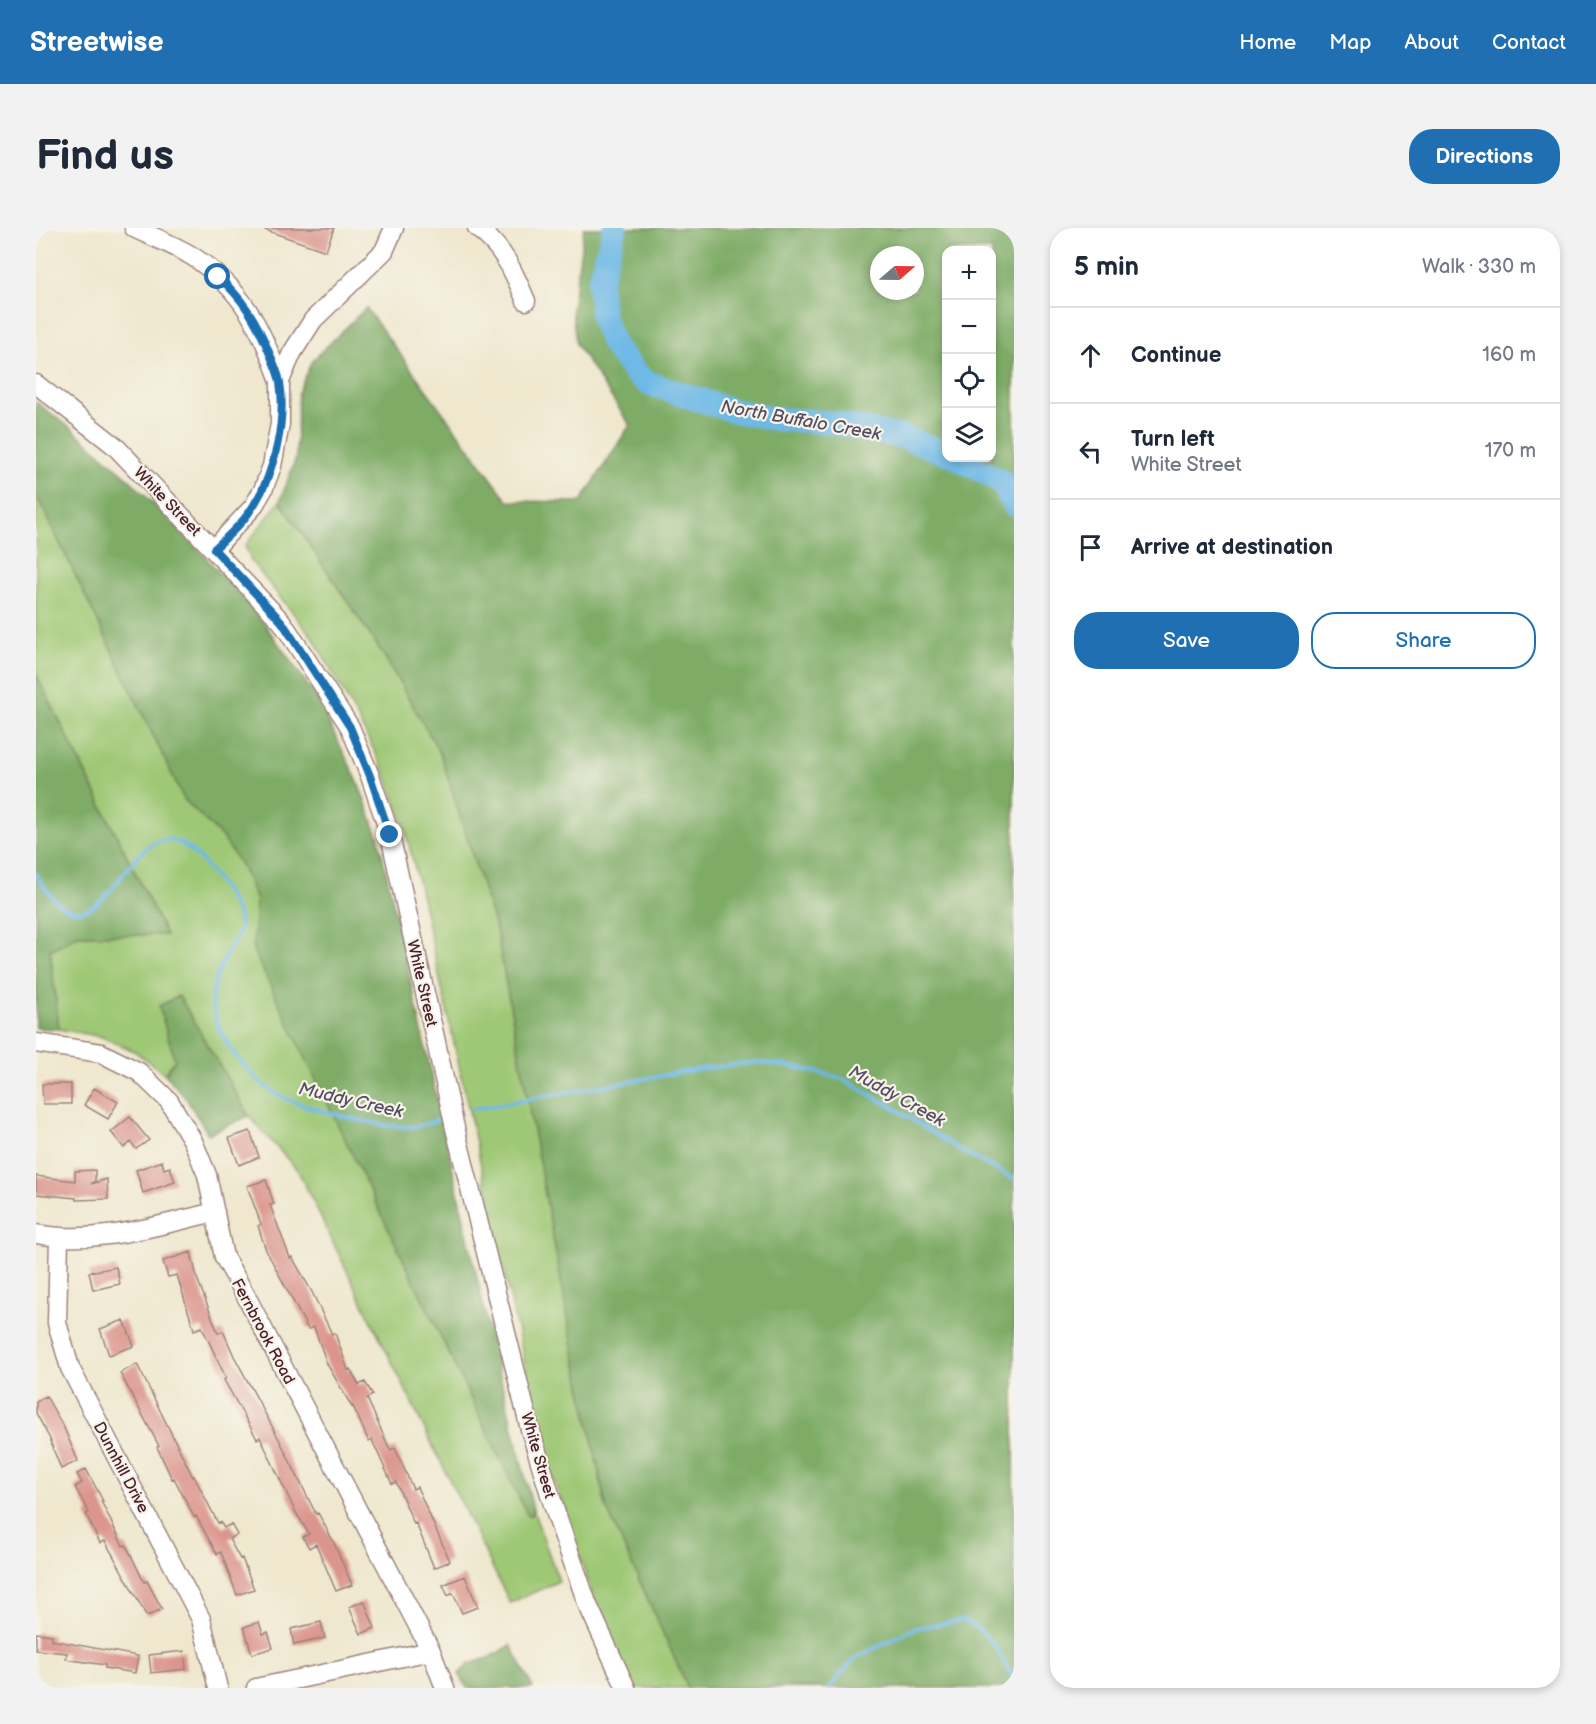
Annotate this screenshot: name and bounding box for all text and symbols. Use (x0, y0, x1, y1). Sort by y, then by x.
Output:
text: Streetwise (30, 26, 163, 59)
text: Home (1239, 30, 1296, 55)
text: Map (1329, 30, 1371, 55)
text: About (1404, 30, 1459, 55)
text: Contact (1492, 30, 1566, 55)
button: Directions (1409, 129, 1560, 184)
text: Find us (36, 131, 174, 182)
north arrow (870, 246, 924, 300)
map controls (942, 246, 996, 462)
button: + (942, 246, 996, 300)
text: 5 min (1074, 252, 1139, 283)
text: Walk · 330 m (1422, 255, 1536, 279)
route start (204, 263, 230, 289)
button: − (942, 300, 996, 354)
icon: ahead (1074, 339, 1107, 372)
text: Continue (1131, 342, 1221, 369)
text: 160 m (1482, 343, 1536, 367)
button: locate (942, 354, 996, 408)
water label: North Buffalo Creek (719, 396, 884, 445)
button: layers (942, 408, 996, 462)
text: Turn left (1131, 426, 1215, 453)
icon: left (1074, 435, 1107, 468)
text: 170 m (1485, 439, 1536, 463)
text: White Street (1131, 453, 1242, 477)
street label: White Street (129, 464, 205, 541)
icon: arrive (1074, 531, 1107, 564)
text: Arrive at destination (1131, 534, 1333, 561)
button: Save (1074, 612, 1299, 669)
button: Share (1311, 612, 1536, 669)
route end (376, 821, 402, 847)
street label: White Street (402, 938, 441, 1029)
water label: Muddy Creek (845, 1061, 950, 1132)
water label: Muddy Creek (297, 1078, 406, 1123)
street label: Fernbrook Road (227, 1276, 299, 1388)
street label: White Street (516, 1410, 559, 1501)
street label: Dunnhill Drive (89, 1419, 153, 1517)

